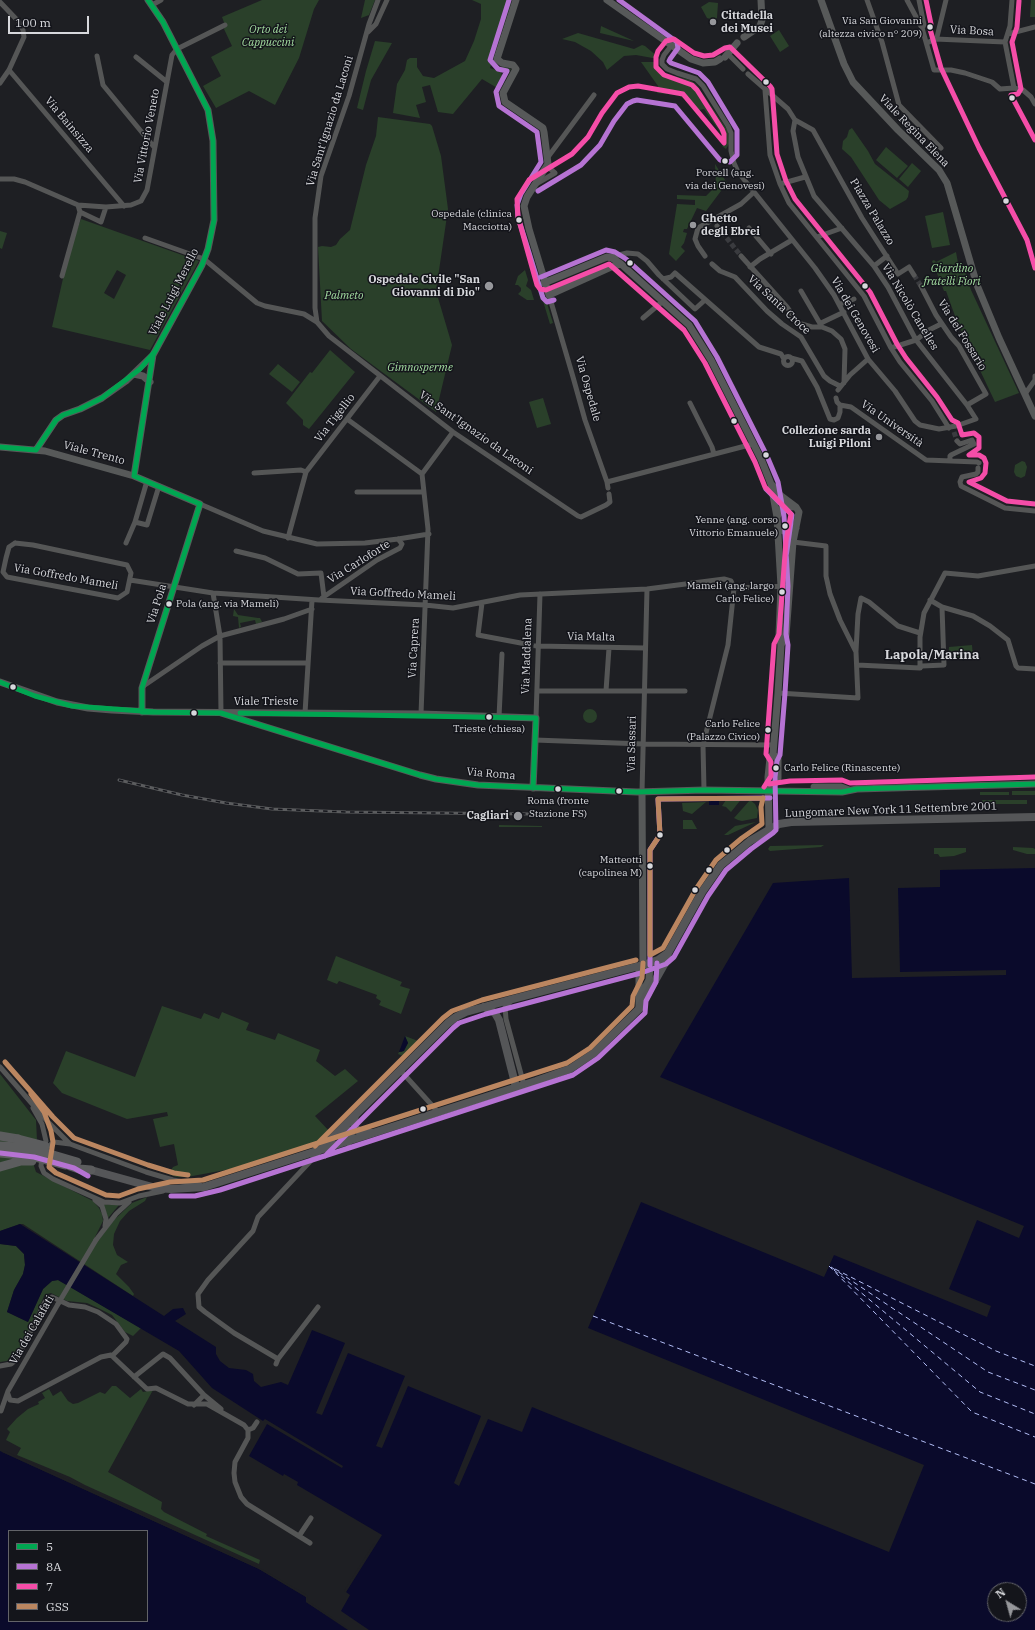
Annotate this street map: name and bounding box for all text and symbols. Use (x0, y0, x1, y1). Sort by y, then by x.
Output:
scale bar (10, 8, 91, 34)
place label: Cittadella dei Musei (721, 9, 773, 35)
text: 100 m (15, 15, 51, 30)
place label: Via San Giovanni (altezza civico n° 209) (819, 15, 922, 38)
marker: Cittadella dei Musei (708, 17, 718, 27)
marker: Via San Giovanni (altezza civico n° 209) (925, 22, 935, 32)
park label: Orto dei Cappuccini (242, 23, 294, 49)
street label: Via Bosa (950, 23, 994, 39)
street label: Via Sant'Ignazio da Laconi (304, 54, 356, 188)
unlabelled marker (761, 77, 771, 87)
street label: Via Vittorio Veneto (131, 88, 163, 184)
street label: Viale Regina Elena (876, 92, 952, 170)
unlabelled marker (1007, 93, 1017, 103)
street label: Via Bainsizza (42, 94, 96, 156)
marker: Porcell (ang. via dei Genovesi) (720, 156, 730, 166)
place label: Porcell (ang. via dei Genovesi) (685, 167, 765, 190)
street label: Piazza Palazzo (847, 176, 897, 248)
unlabelled marker (1001, 196, 1011, 206)
place label: Ospedale (clinica Macciotta) (431, 208, 512, 232)
place label: Ghetto degli Ebrei (701, 212, 760, 238)
marker: Ospedale (clinica Macciotta) (514, 215, 524, 225)
marker: Ghetto degli Ebrei (688, 220, 698, 230)
street label: Viale Luigi Merello (146, 246, 202, 338)
unlabelled marker (625, 258, 635, 268)
street label: Via Nicolò Canelles (879, 261, 941, 353)
park label: Giardino fratelli Fiori (923, 262, 981, 288)
place label: Ospedale Civile "San Giovanni di Dio" (368, 273, 480, 299)
street label: Via Santa Croce (745, 273, 813, 337)
street label: Via dei Genovesi (828, 275, 882, 355)
marker: Ospedale Civile "San Giovanni di Dio" (483, 280, 495, 292)
unlabelled marker (860, 281, 870, 291)
park label: Palmeto (325, 289, 363, 303)
street label: Via del Fossario (935, 297, 989, 373)
street label: Via Ospedale (572, 355, 604, 423)
park label: Gimnosperme (387, 361, 453, 375)
street label: Via Sant'Ignazio da Laconi (416, 389, 536, 477)
street label: Via Tigellio (312, 391, 358, 445)
street label: Via Università (858, 398, 926, 450)
unlabelled marker (729, 416, 739, 426)
place label: Collezione sarda Luigi Piloni (782, 424, 871, 450)
marker: Collezione sarda Luigi Piloni (874, 432, 884, 442)
street label: Viale Trento (62, 438, 126, 468)
unlabelled marker (761, 450, 771, 460)
place label: Yenne (ang. corso Vittorio Emanuele) (689, 514, 778, 538)
marker: Yenne (ang. corso Vittorio Emanuele) (780, 521, 790, 531)
street label: Via Carloforte (325, 538, 393, 586)
street label: Via Goffredo Mameli (13, 561, 119, 593)
place label: Mameli (ang. largo Carlo Felice) (687, 580, 774, 604)
street label: Via Pola (144, 582, 170, 626)
street label: Via Goffredo Mameli (350, 585, 456, 603)
marker: Mameli (ang. largo Carlo Felice) (777, 587, 787, 597)
place label: Pola (ang. via Mameli) (176, 598, 279, 610)
marker: Pola (ang. via Mameli) (164, 599, 174, 609)
street label: Via Caprera (406, 617, 422, 679)
street label: Via Maddalena (519, 618, 535, 694)
street label: Via Malta (567, 630, 615, 644)
district label: Lapola/Marina (885, 647, 979, 663)
unlabelled marker (8, 682, 18, 692)
street label: Viale Trieste (234, 695, 298, 709)
unlabelled marker (189, 708, 199, 718)
marker: Trieste (chiesa) (484, 712, 494, 722)
street label: Via Sassari (625, 716, 639, 772)
place label: Carlo Felice (Palazzo Civico) (687, 718, 760, 742)
place label: Trieste (chiesa) (453, 723, 525, 735)
marker: Carlo Felice (Palazzo Civico) (763, 725, 773, 735)
place label: Carlo Felice (Rinascente) (784, 762, 900, 774)
marker: Carlo Felice (Rinascente) (771, 763, 781, 773)
street label: Via Roma (466, 765, 516, 783)
marker: Roma (fronte Stazione FS) (553, 784, 563, 794)
unlabelled marker (614, 786, 624, 796)
place label: Roma (fronte Stazione FS) (527, 795, 589, 818)
street label: Lungomare New York 11 Settembre 2001 (785, 800, 997, 820)
place label: Cagliari (467, 809, 509, 823)
marker: Cagliari (512, 810, 524, 822)
unlabelled marker (655, 830, 665, 840)
unlabelled marker (722, 845, 732, 855)
place label: Matteotti (capolinea M) (578, 854, 642, 878)
marker: Matteotti (capolinea M) (645, 861, 655, 871)
unlabelled marker (704, 865, 714, 875)
unlabelled marker (690, 885, 700, 895)
unlabelled marker (418, 1104, 428, 1114)
street label: Via dei Calafati (7, 1293, 57, 1367)
legend (8, 1530, 148, 1622)
text: 5 (46, 1539, 53, 1554)
text: 8A (46, 1559, 61, 1574)
text: 7 (46, 1579, 53, 1594)
north arrow (987, 1582, 1027, 1622)
text: N (993, 1585, 1008, 1601)
text: GSS (46, 1599, 69, 1614)

